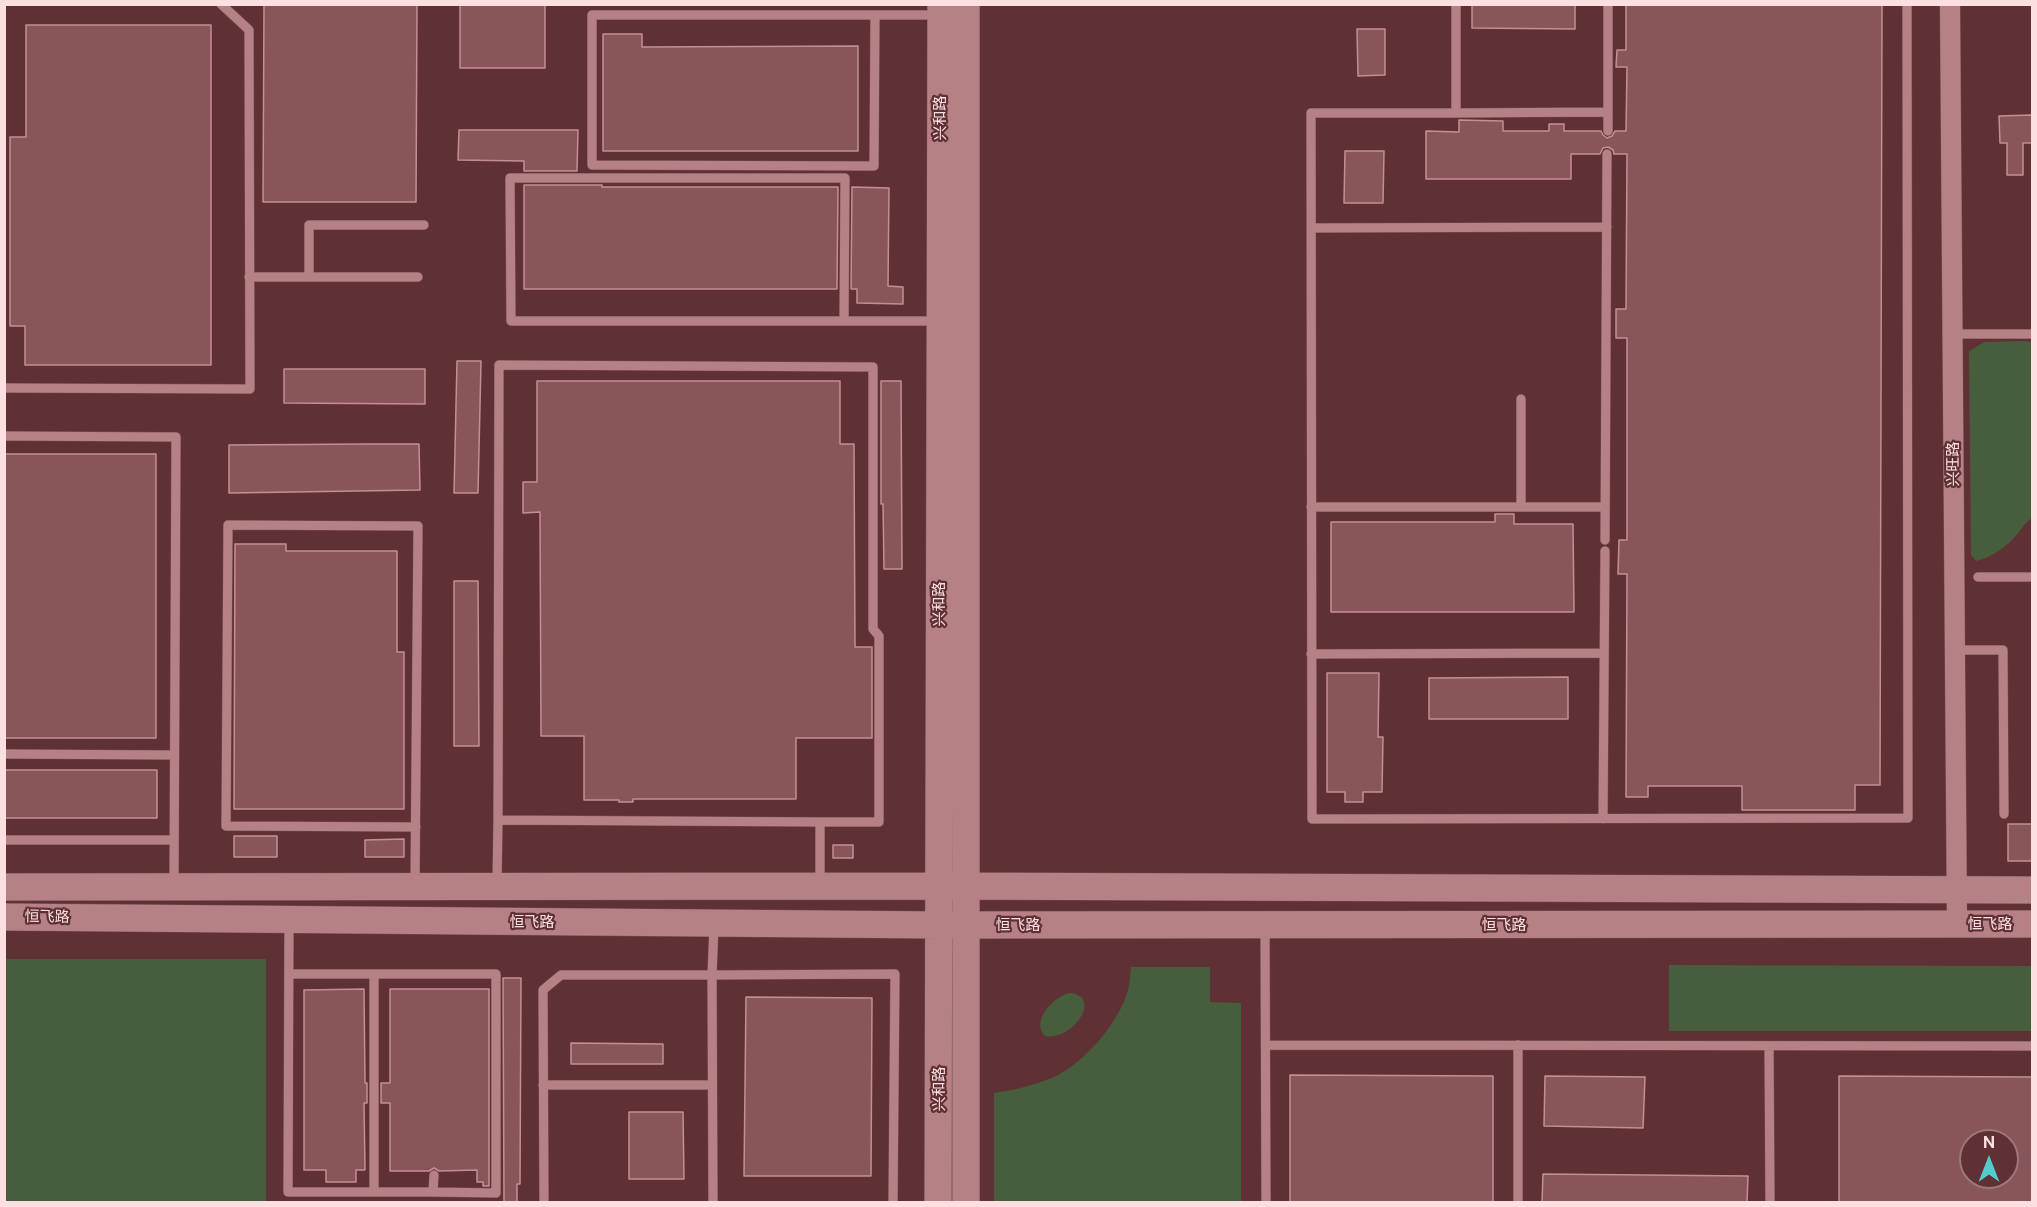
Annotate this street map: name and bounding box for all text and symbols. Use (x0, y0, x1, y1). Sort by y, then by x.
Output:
street label: 兴和路 (931, 96, 949, 140)
street label: 兴旺路 (1944, 442, 1962, 486)
street label: 兴和路 (930, 582, 948, 626)
street label: 恒飞路 (24, 908, 70, 926)
street label: 恒飞路 (510, 913, 554, 931)
street label: 恒飞路 (1968, 915, 2012, 933)
street label: 恒飞路 (996, 916, 1040, 934)
street label: 恒飞路 (1482, 916, 1526, 934)
street label: 兴和路 (930, 1067, 948, 1111)
north arrow (1959, 1129, 2019, 1189)
text: N (1983, 1133, 1995, 1152)

